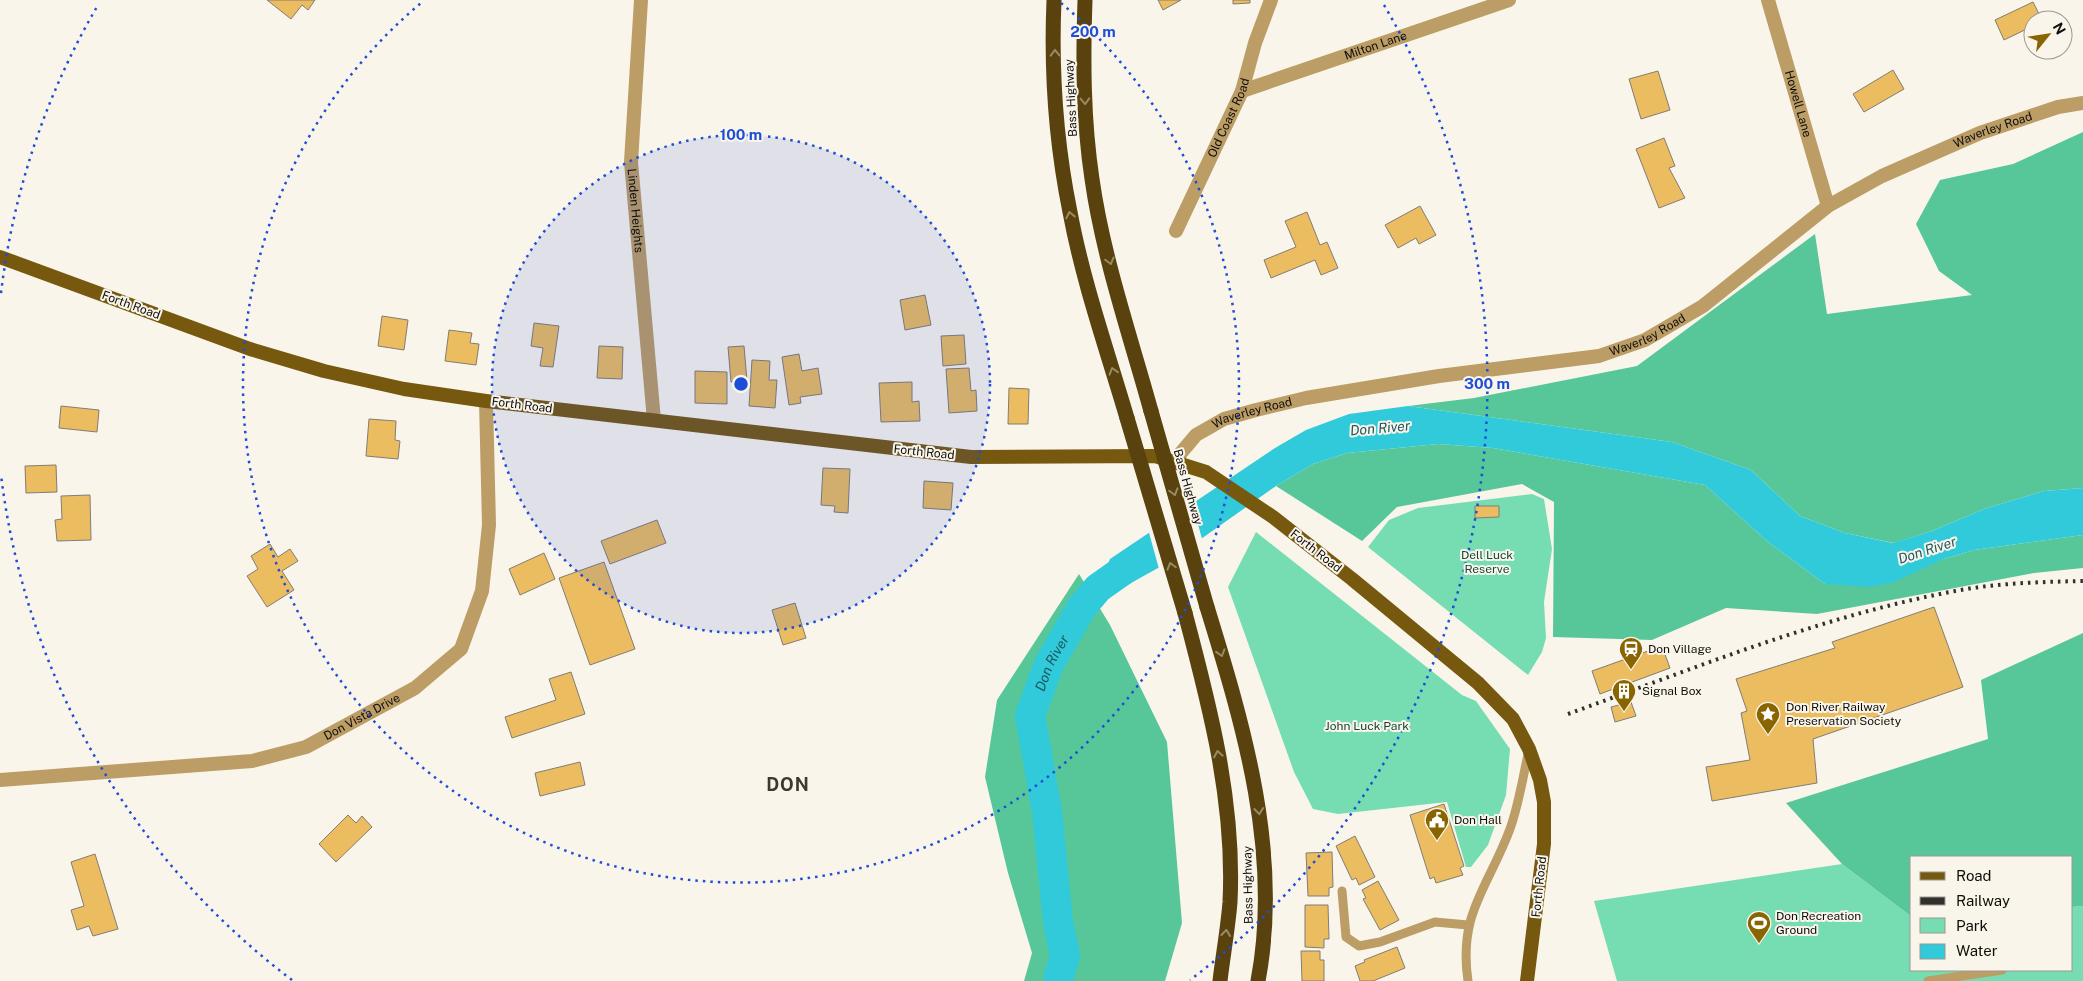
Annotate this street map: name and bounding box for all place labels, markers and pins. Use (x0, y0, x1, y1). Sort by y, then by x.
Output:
centre of rings (732, 375, 750, 393)
station icon: Don Village (1618, 636, 1644, 670)
place label: Don Village (1648, 642, 1712, 656)
building icon: Signal Box (1611, 678, 1637, 712)
place label: Signal Box (1642, 684, 1702, 698)
place label: Don River Railway Preservation Society (1786, 700, 1902, 728)
place icon: Don River Railway Preservation Society (1755, 701, 1781, 735)
public building icon: Don Hall (1424, 807, 1450, 841)
place label: Don Hall (1454, 813, 1502, 827)
place label: Don Recreation Ground (1776, 909, 1861, 937)
sports icon: Don Recreation Ground (1746, 910, 1772, 944)

